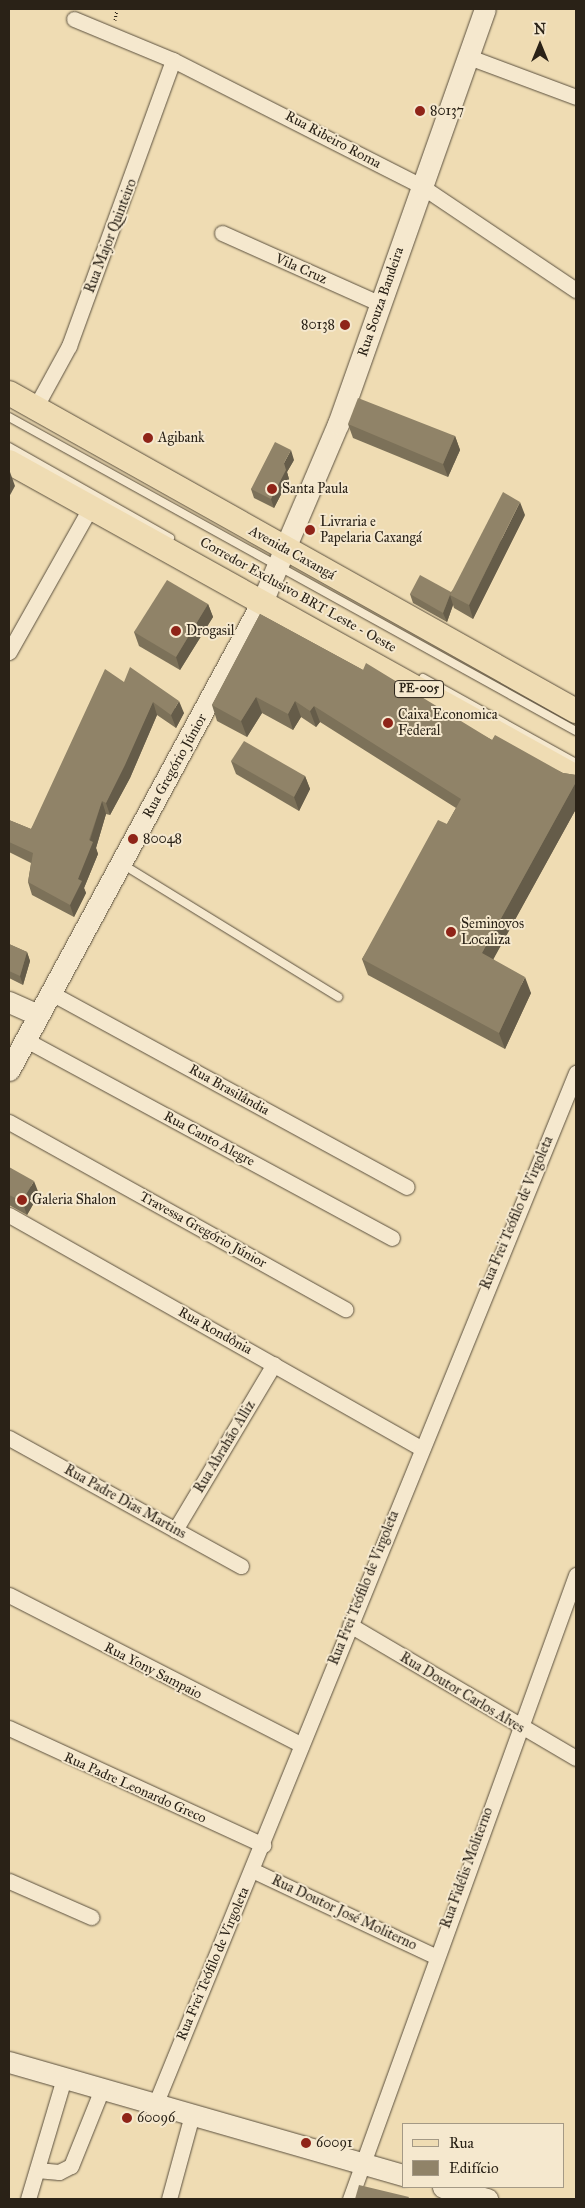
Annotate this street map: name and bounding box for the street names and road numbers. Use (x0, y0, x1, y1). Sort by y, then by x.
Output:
street label: Rua Ribeiro Roma (282, 108, 384, 172)
street label: Rua Major Quinteiro (81, 177, 141, 295)
street label: Rua Souza Bandeira (354, 245, 408, 359)
street label: Vila Cruz (272, 250, 330, 288)
street label: Avenida Caxangá (246, 522, 338, 584)
street label: Corredor Exclusivo BRT Leste - Oeste (197, 534, 399, 656)
road number: PE-005 (394, 680, 444, 699)
street label: Rua Gregório Júnior (139, 711, 211, 821)
street label: Rua Brasilândia (186, 1061, 272, 1119)
street label: Rua Canto Alegre (161, 1108, 257, 1170)
street label: Rua Frei Teófilo de Virgoleta (477, 1134, 557, 1292)
street label: Travessa Gregório Júnior (137, 1188, 269, 1272)
street label: Rua Rondônia (175, 1304, 255, 1358)
street label: Rua Abrahão Alliz (191, 1398, 259, 1496)
street label: Rua Padre Dias Martins (61, 1461, 189, 1543)
street label: Rua Frei Teófilo de Virgoleta (325, 1508, 403, 1668)
street label: Rua Yony Sampaio (101, 1639, 205, 1703)
street label: Rua Doutor Carlos Alves (397, 1649, 527, 1737)
street label: Rua Padre Leonardo Greco (61, 1749, 209, 1827)
street label: Rua Fidélis Moliterno (437, 1805, 497, 1931)
street label: Rua Doutor José Moliterno (269, 1872, 419, 1954)
street label: Rua Frei Teófilo de Virgoleta (173, 1885, 253, 2043)

